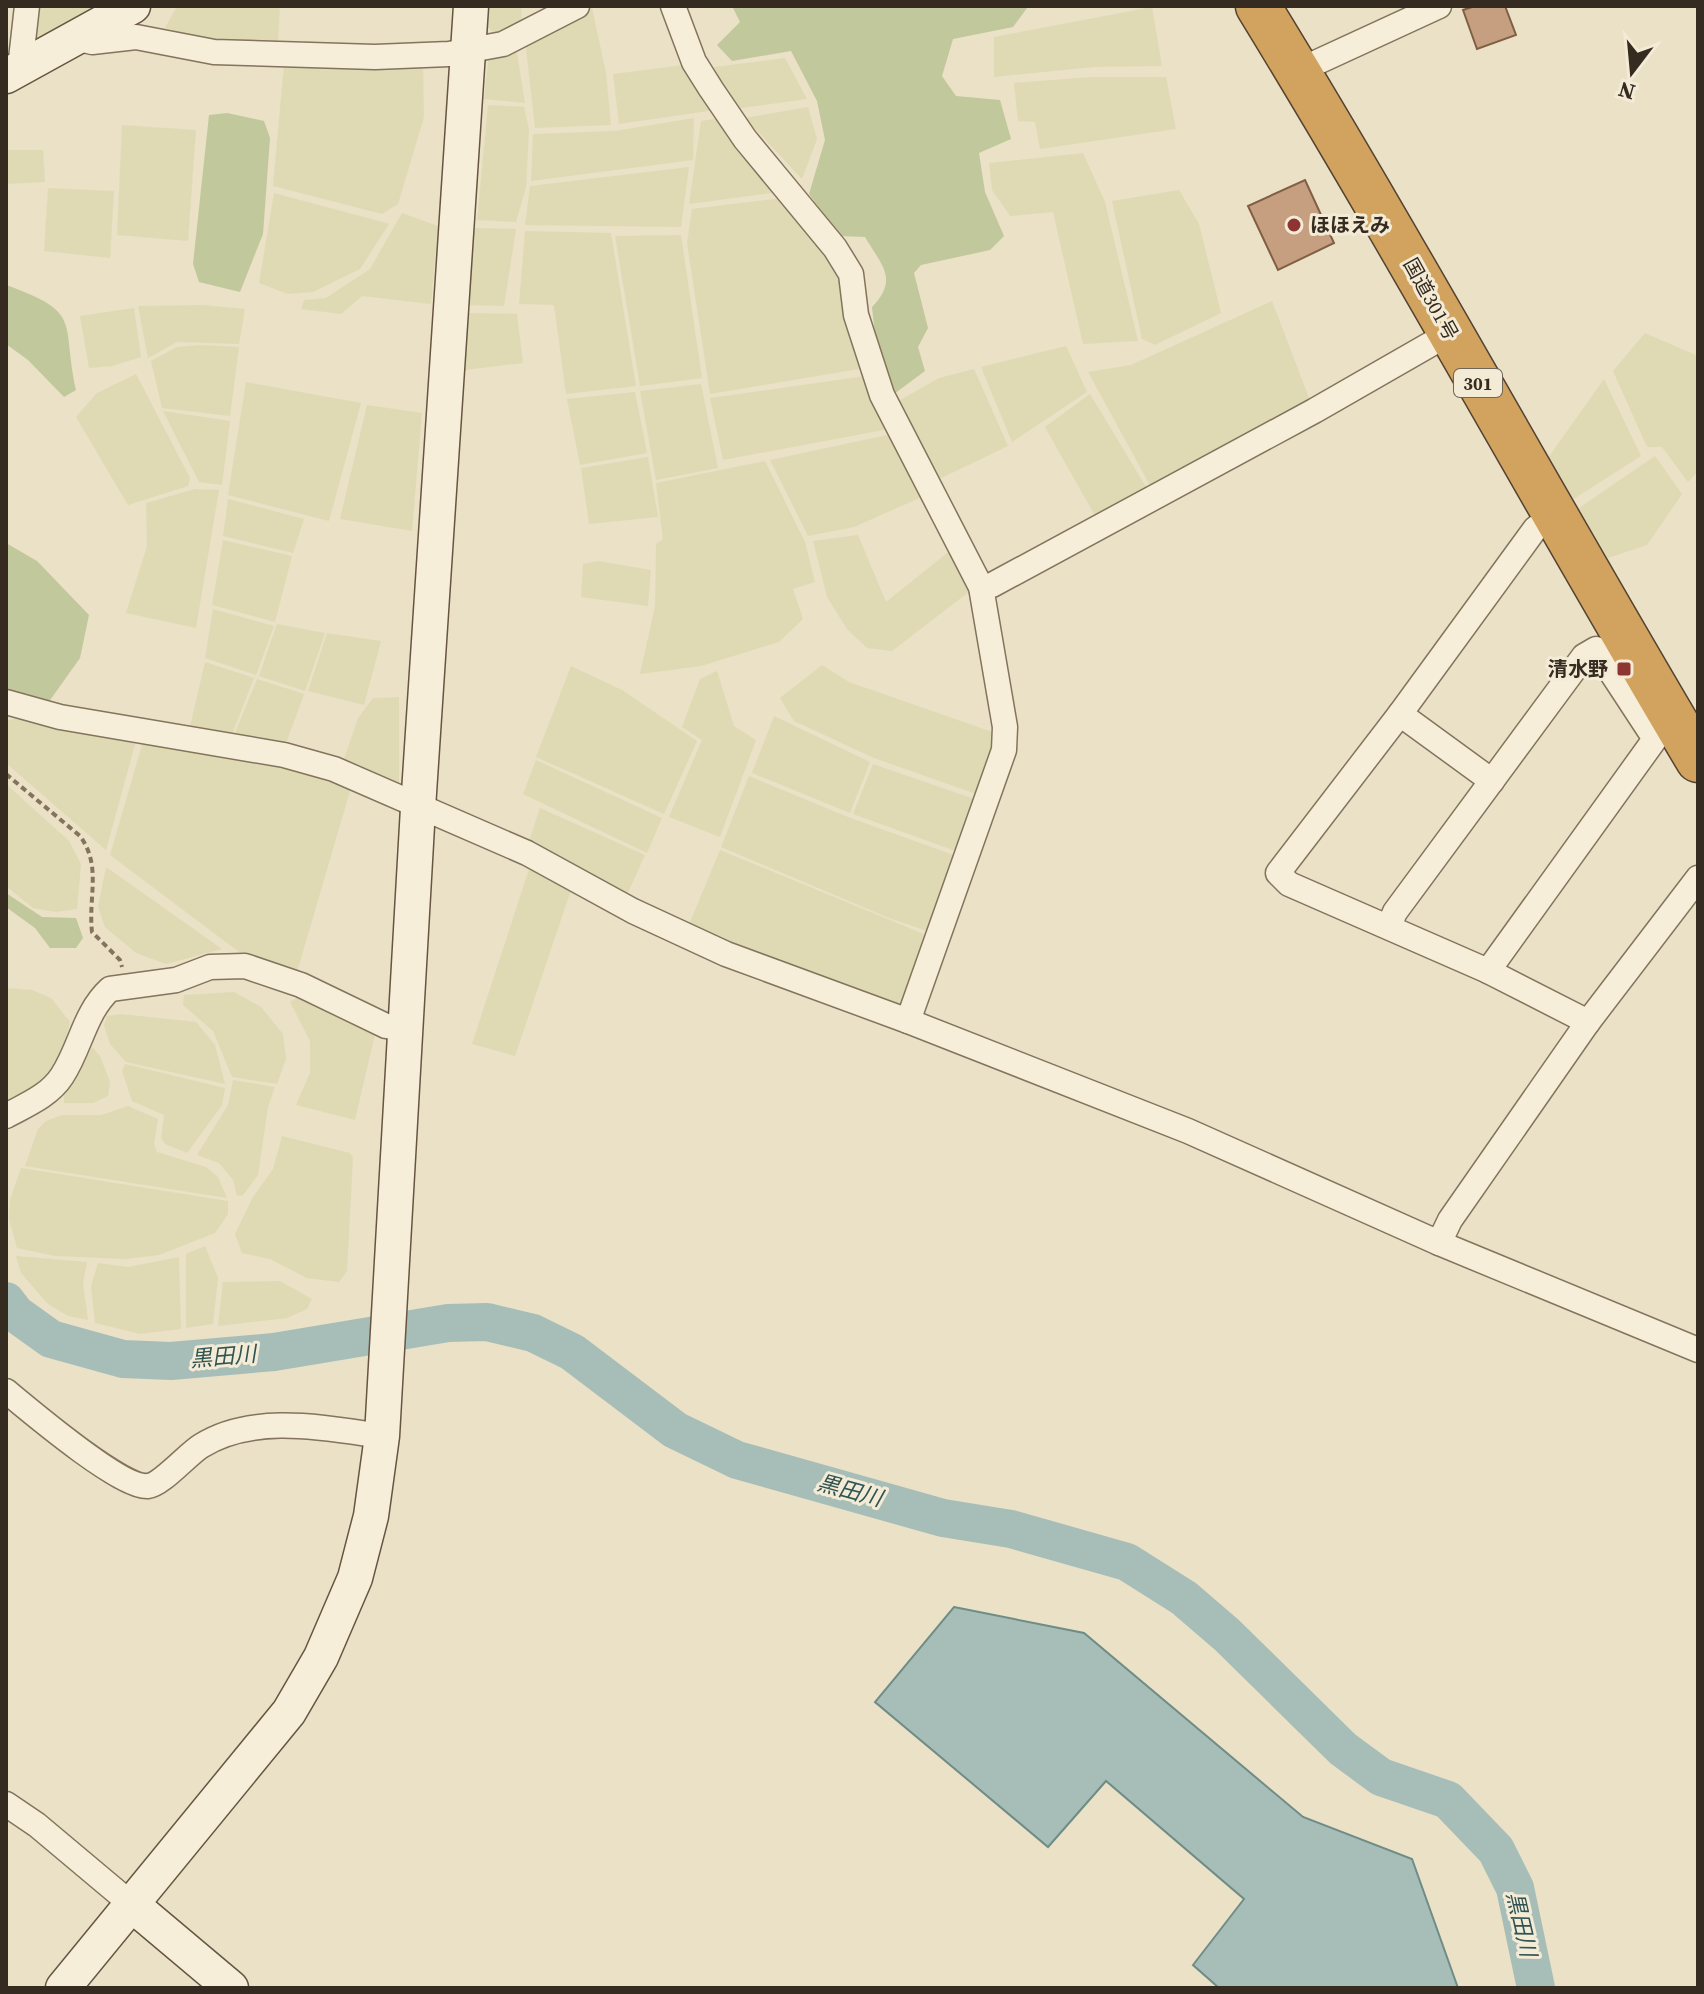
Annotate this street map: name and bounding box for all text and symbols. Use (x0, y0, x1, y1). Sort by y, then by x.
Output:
north arrow (1592, 32, 1672, 112)
text: N (1615, 75, 1638, 108)
place label: ほほえみ (1310, 211, 1390, 239)
marker: ほほえみ (1285, 216, 1303, 234)
street label: 国道301号 (1397, 253, 1465, 345)
road number: 301 (1454, 369, 1502, 397)
place label: 清水野 (1548, 655, 1608, 683)
marker: 清水野 (1615, 660, 1633, 678)
water label: 黒田川 (189, 1338, 259, 1374)
water label: 黒田川 (814, 1467, 888, 1514)
water label: 黒田川 (1500, 1888, 1544, 1961)

